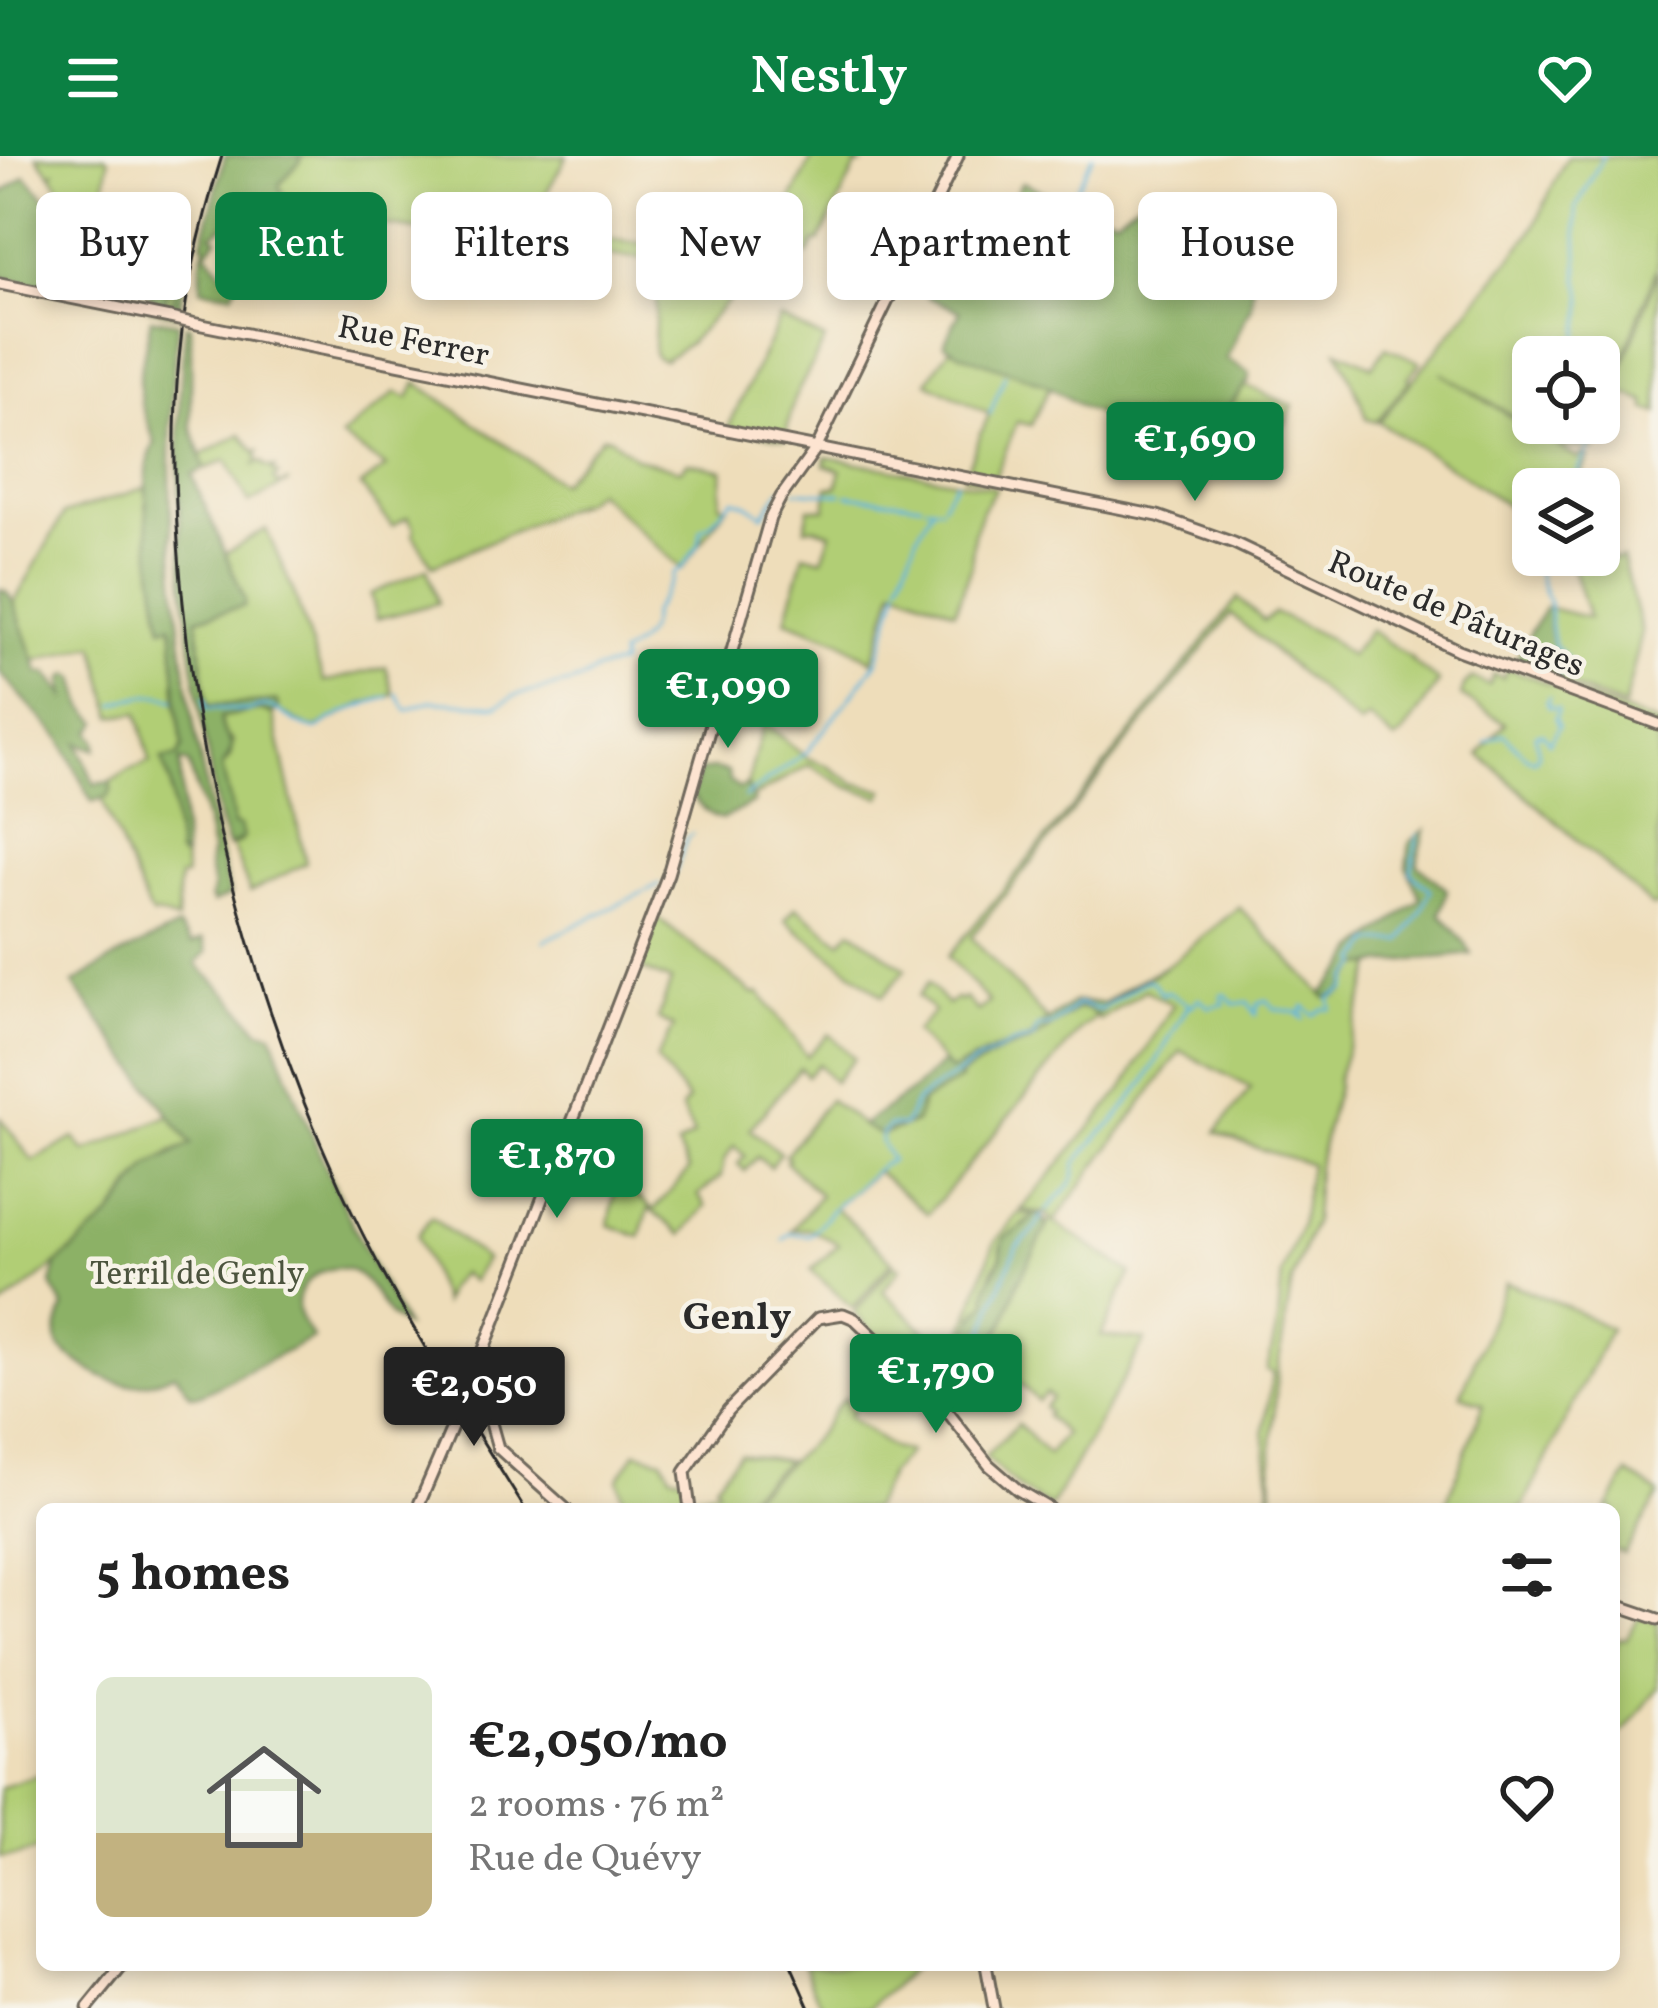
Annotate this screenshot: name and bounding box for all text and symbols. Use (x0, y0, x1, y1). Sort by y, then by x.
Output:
text: Nestly (750, 41, 908, 116)
icon: menu (60, 45, 126, 111)
icon: heart (1532, 45, 1598, 111)
chip: Buy (36, 192, 191, 300)
chip: Rent (215, 192, 387, 300)
chip: Filters (411, 192, 612, 300)
chip: New (636, 192, 803, 300)
chip: Apartment (827, 192, 1114, 300)
chip: House (1138, 192, 1337, 300)
street label: Rue Ferrer (334, 306, 493, 380)
map controls (1512, 336, 1620, 576)
button: locate (1512, 336, 1620, 444)
pin: €1,690 (1097, 402, 1293, 504)
text: €1,690 (1133, 414, 1257, 468)
button: layers (1512, 468, 1620, 576)
street label: Route de Pâturages (1320, 541, 1591, 691)
pin: €1,090 (630, 649, 826, 751)
text: €1,090 (665, 661, 791, 715)
pin: €1,870 (459, 1119, 655, 1221)
text: €1,870 (498, 1131, 616, 1185)
park label: Terril de Genly (90, 1253, 305, 1299)
district label: Genly (683, 1292, 791, 1346)
pin: €1,790 (838, 1334, 1034, 1436)
text: €1,790 (877, 1346, 995, 1400)
pin: €2,050 (376, 1347, 572, 1449)
text: €2,050 (411, 1359, 537, 1413)
text: 5 homes (96, 1540, 290, 1611)
icon: filters (1494, 1542, 1560, 1608)
text: €2,050/mo (468, 1708, 728, 1779)
icon: home (192, 1725, 336, 1869)
icon: heart (1494, 1764, 1560, 1830)
text: 2 rooms · 76 m² (468, 1779, 724, 1833)
text: Rue de Quévy (468, 1833, 702, 1887)

